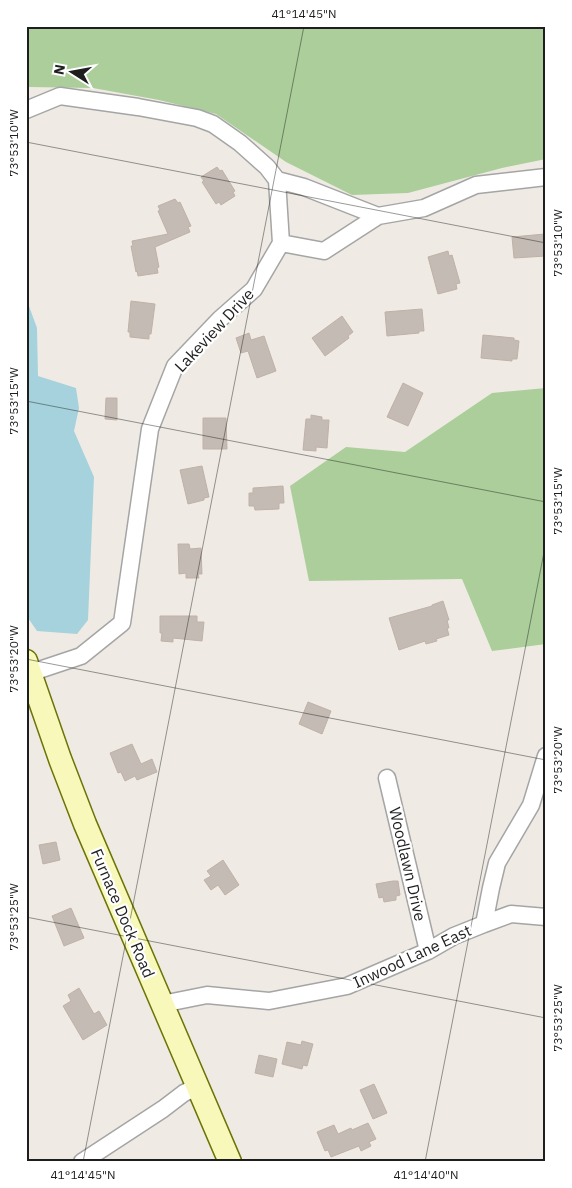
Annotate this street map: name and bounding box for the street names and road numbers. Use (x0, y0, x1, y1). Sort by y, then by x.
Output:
street label: Lakeview Drive (170, 284, 258, 376)
street label: Woodlawn Drive (385, 805, 431, 923)
street label: Furnace Dock Road (87, 845, 159, 981)
street label: Inwood Lane East (350, 920, 474, 992)

